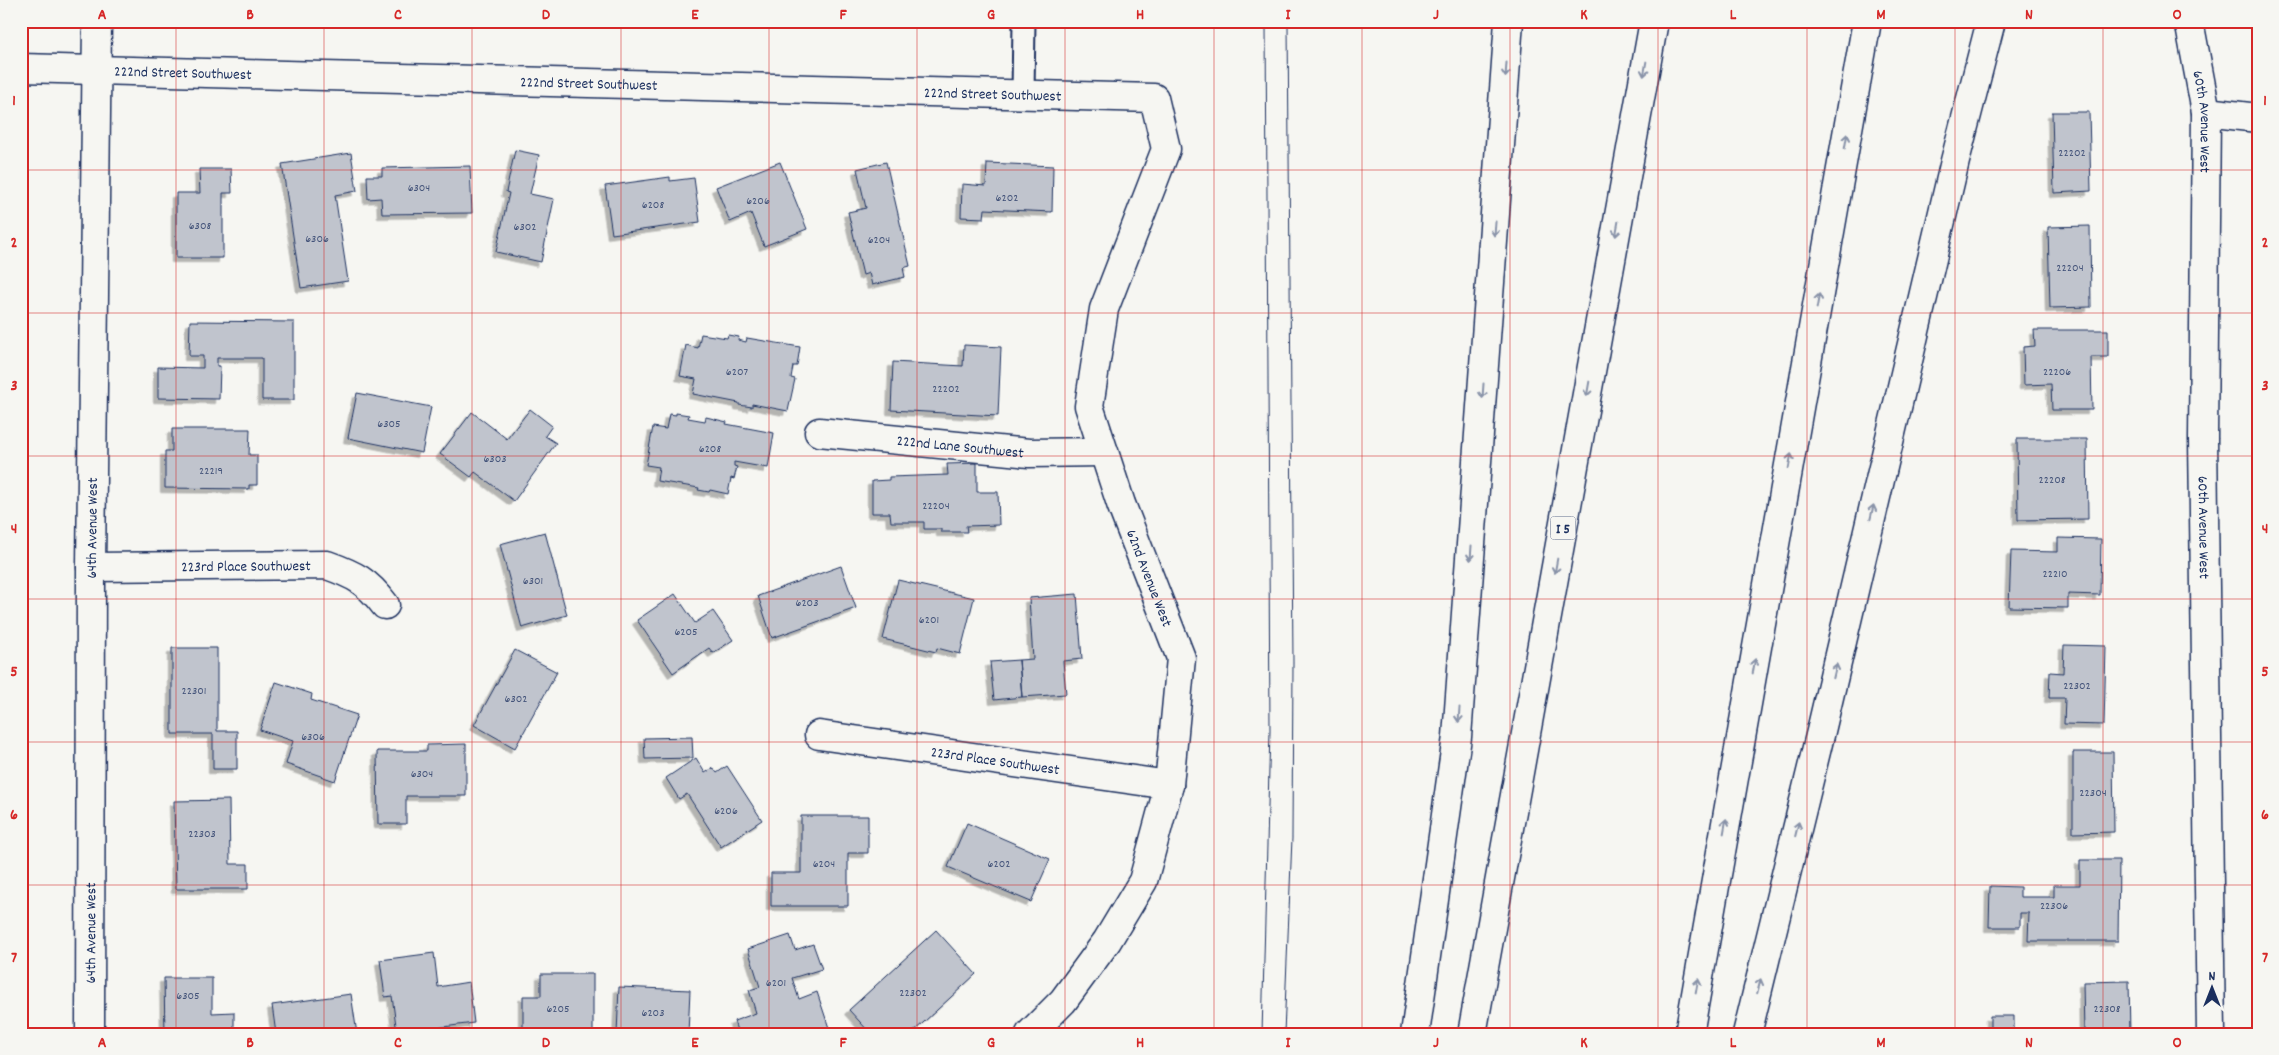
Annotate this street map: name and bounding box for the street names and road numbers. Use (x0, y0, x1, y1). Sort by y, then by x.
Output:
street label: 222nd Street Southwest (114, 61, 252, 87)
street label: 60th Avenue West (2185, 69, 2215, 173)
street label: 222nd Street Southwest (520, 72, 658, 98)
street label: 222nd Street Southwest (924, 83, 1062, 109)
street label: 222nd Lane Southwest (895, 431, 1025, 465)
street label: 60th Avenue West (2190, 476, 2214, 580)
street label: 64th Avenue West (82, 477, 105, 579)
road number: I 5 (1550, 516, 1576, 540)
street label: 62nd Avenue West (1119, 527, 1177, 631)
street label: 223rd Place Southwest (181, 556, 311, 579)
street label: 223rd Place Southwest (929, 742, 1061, 782)
street label: 64th Avenue West (81, 882, 103, 984)

